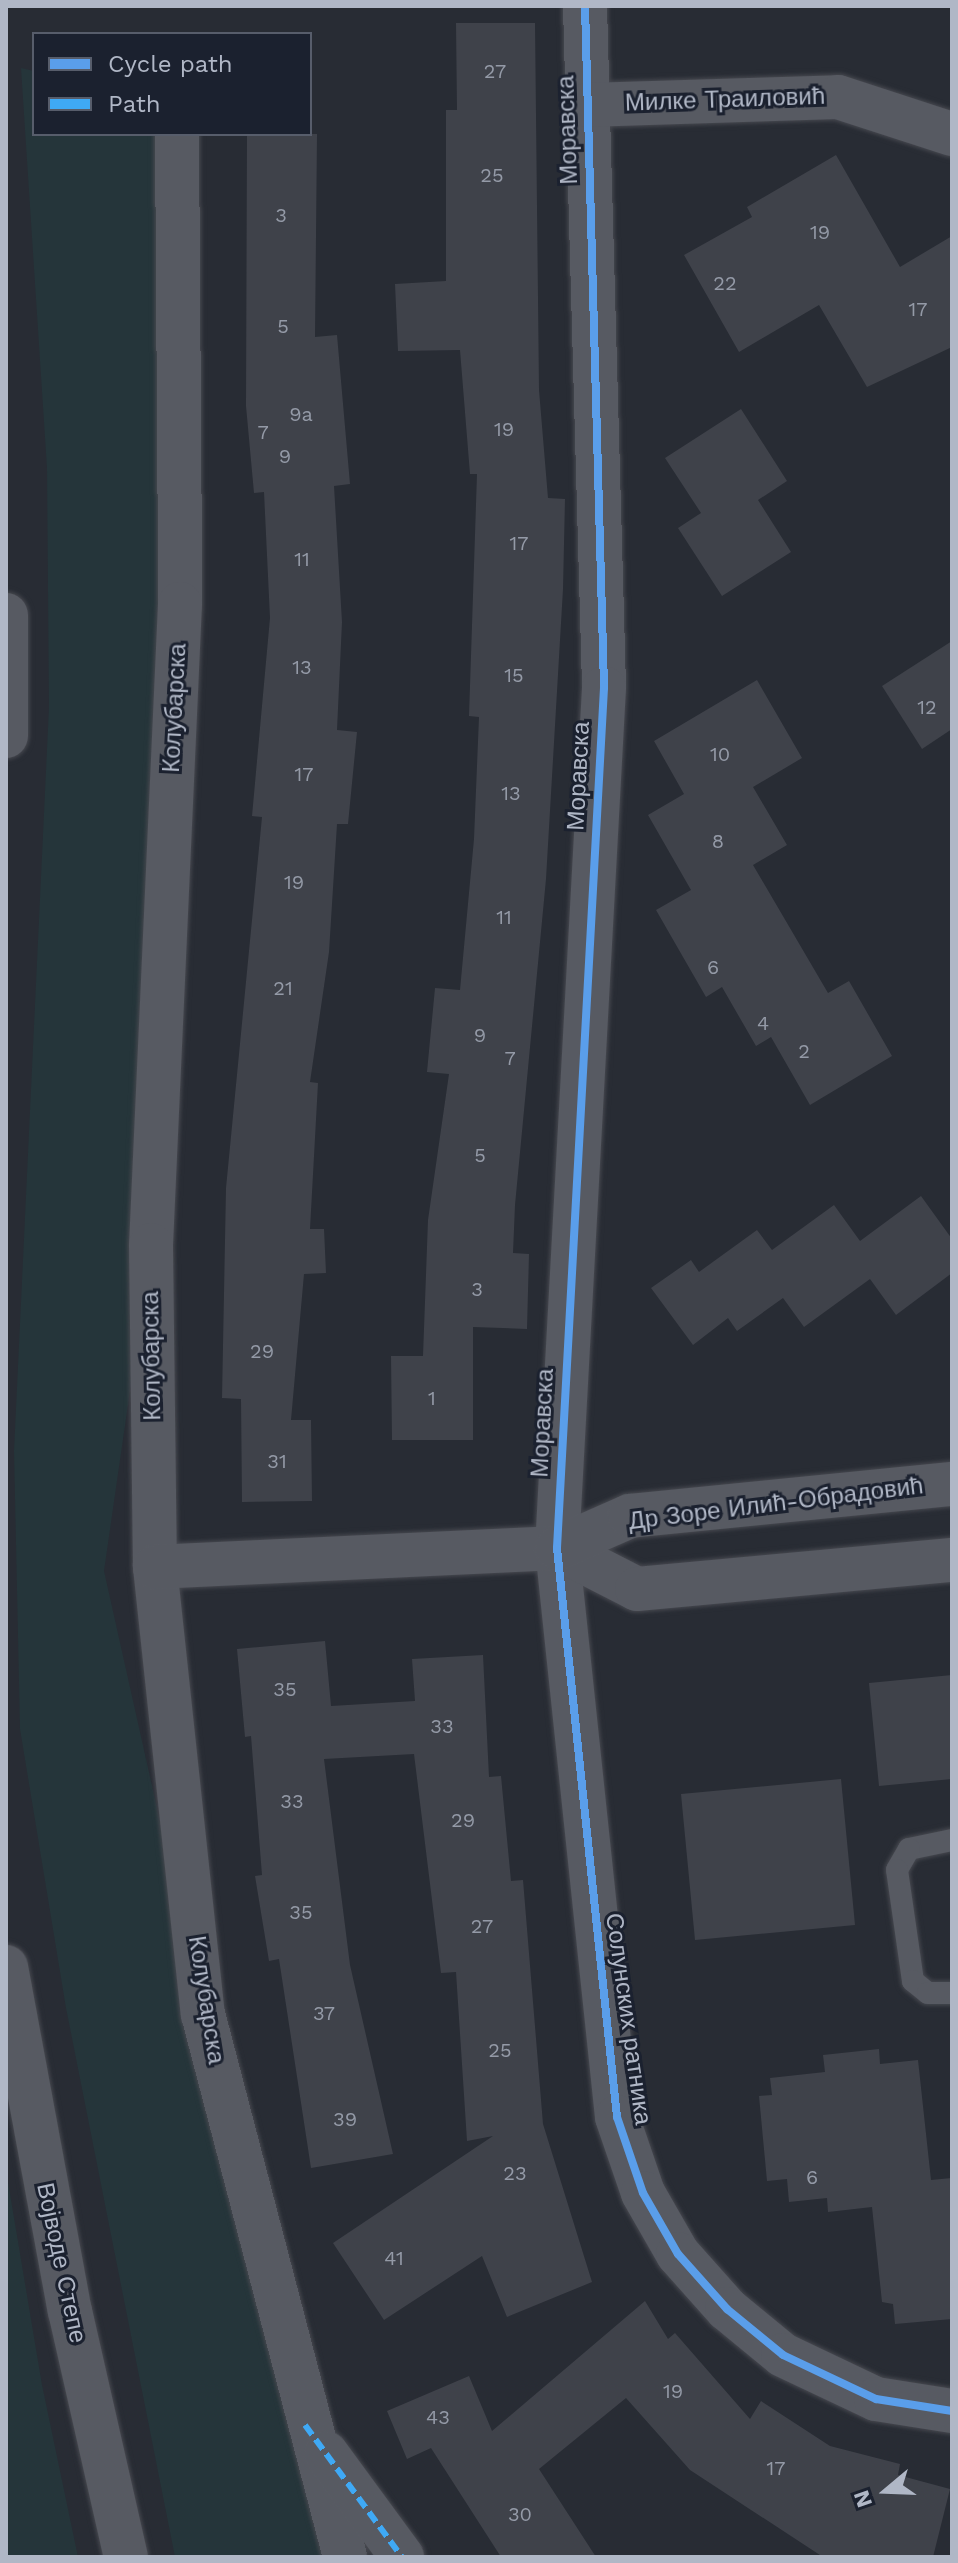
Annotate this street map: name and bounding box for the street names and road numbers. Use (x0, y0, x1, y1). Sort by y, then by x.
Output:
street label: Моравска (552, 75, 584, 185)
street label: Милке Траиловић (624, 82, 826, 118)
street label: Колубарска (157, 643, 193, 773)
street label: Моравска (562, 721, 596, 831)
street label: Колубарска (136, 1291, 168, 1421)
street label: Моравска (526, 1368, 560, 1478)
street label: Др Зоре Илић-Обрадовић (627, 1472, 925, 1536)
street label: Солунских ратника (599, 1911, 657, 2127)
street label: Колубарска (182, 1934, 230, 2066)
street label: Војводе Степе (30, 2180, 92, 2346)

